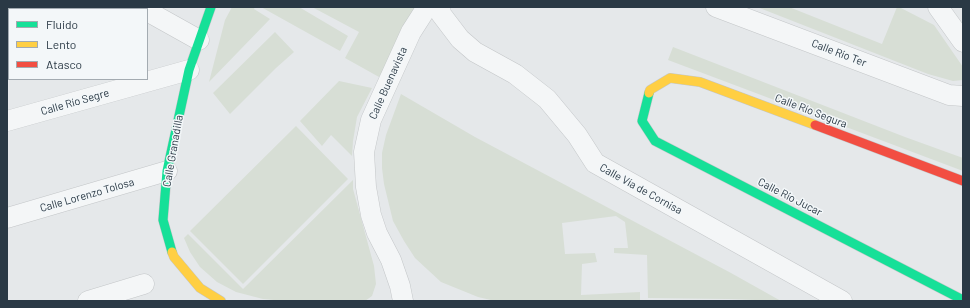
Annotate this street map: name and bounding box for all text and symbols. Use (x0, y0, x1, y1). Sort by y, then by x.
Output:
legend (8, 8, 148, 80)
text: Fluido (46, 17, 78, 31)
street label: Calle Río Ter (810, 36, 868, 70)
text: Lento (46, 37, 76, 51)
street label: Calle Buenavista (366, 45, 410, 121)
text: Atasco (46, 57, 82, 71)
street label: Calle Río Segre (39, 86, 111, 118)
street label: Calle Río Segura (773, 91, 849, 131)
street label: Calle Granadilla (160, 114, 186, 188)
street label: Calle Vía de Cornisa (597, 161, 685, 217)
street label: Calle Lorenzo Tolosa (38, 175, 136, 215)
street label: Calle Río Jucar (756, 175, 824, 219)

